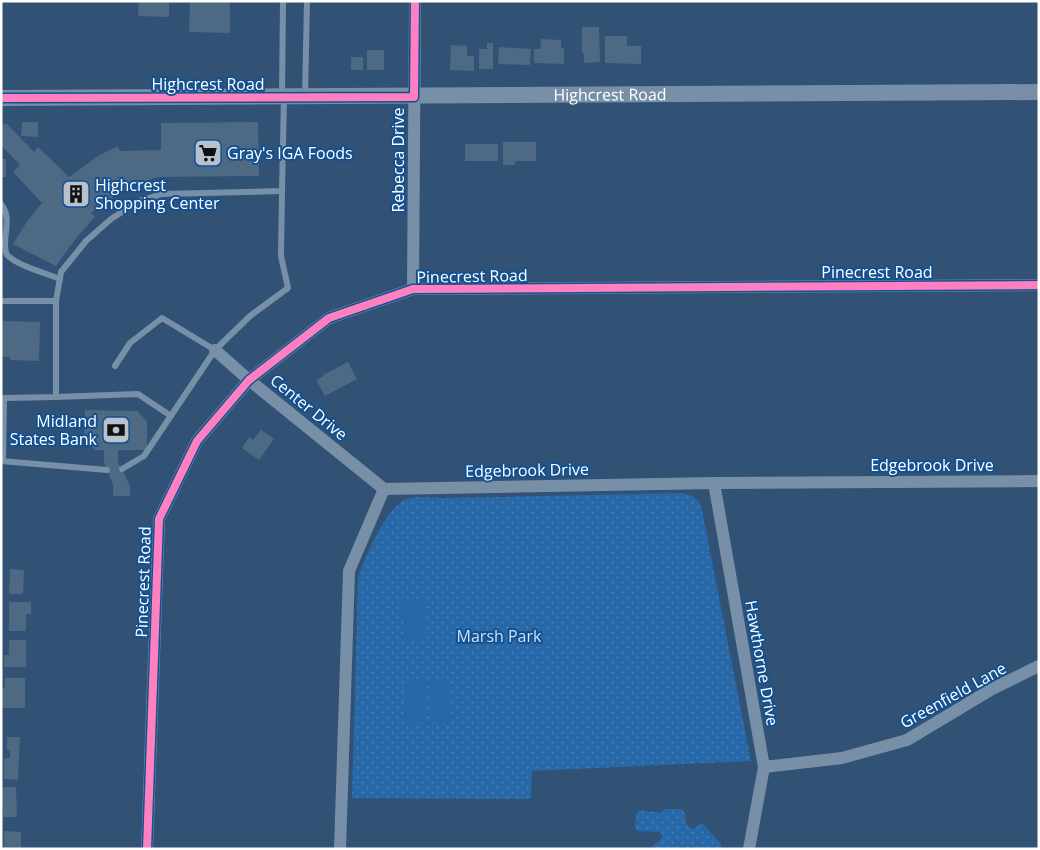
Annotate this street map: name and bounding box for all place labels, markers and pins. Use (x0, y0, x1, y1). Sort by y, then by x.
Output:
supermarket icon: Gray's IGA Foods (193, 138, 223, 168)
place label: Gray's IGA Foods (227, 142, 353, 164)
place label: Highcrest Shopping Center (95, 174, 220, 214)
building icon: Highcrest Shopping Center (61, 179, 91, 209)
place label: Midland States Bank (10, 410, 98, 450)
bank icon: Midland States Bank (101, 415, 131, 445)

